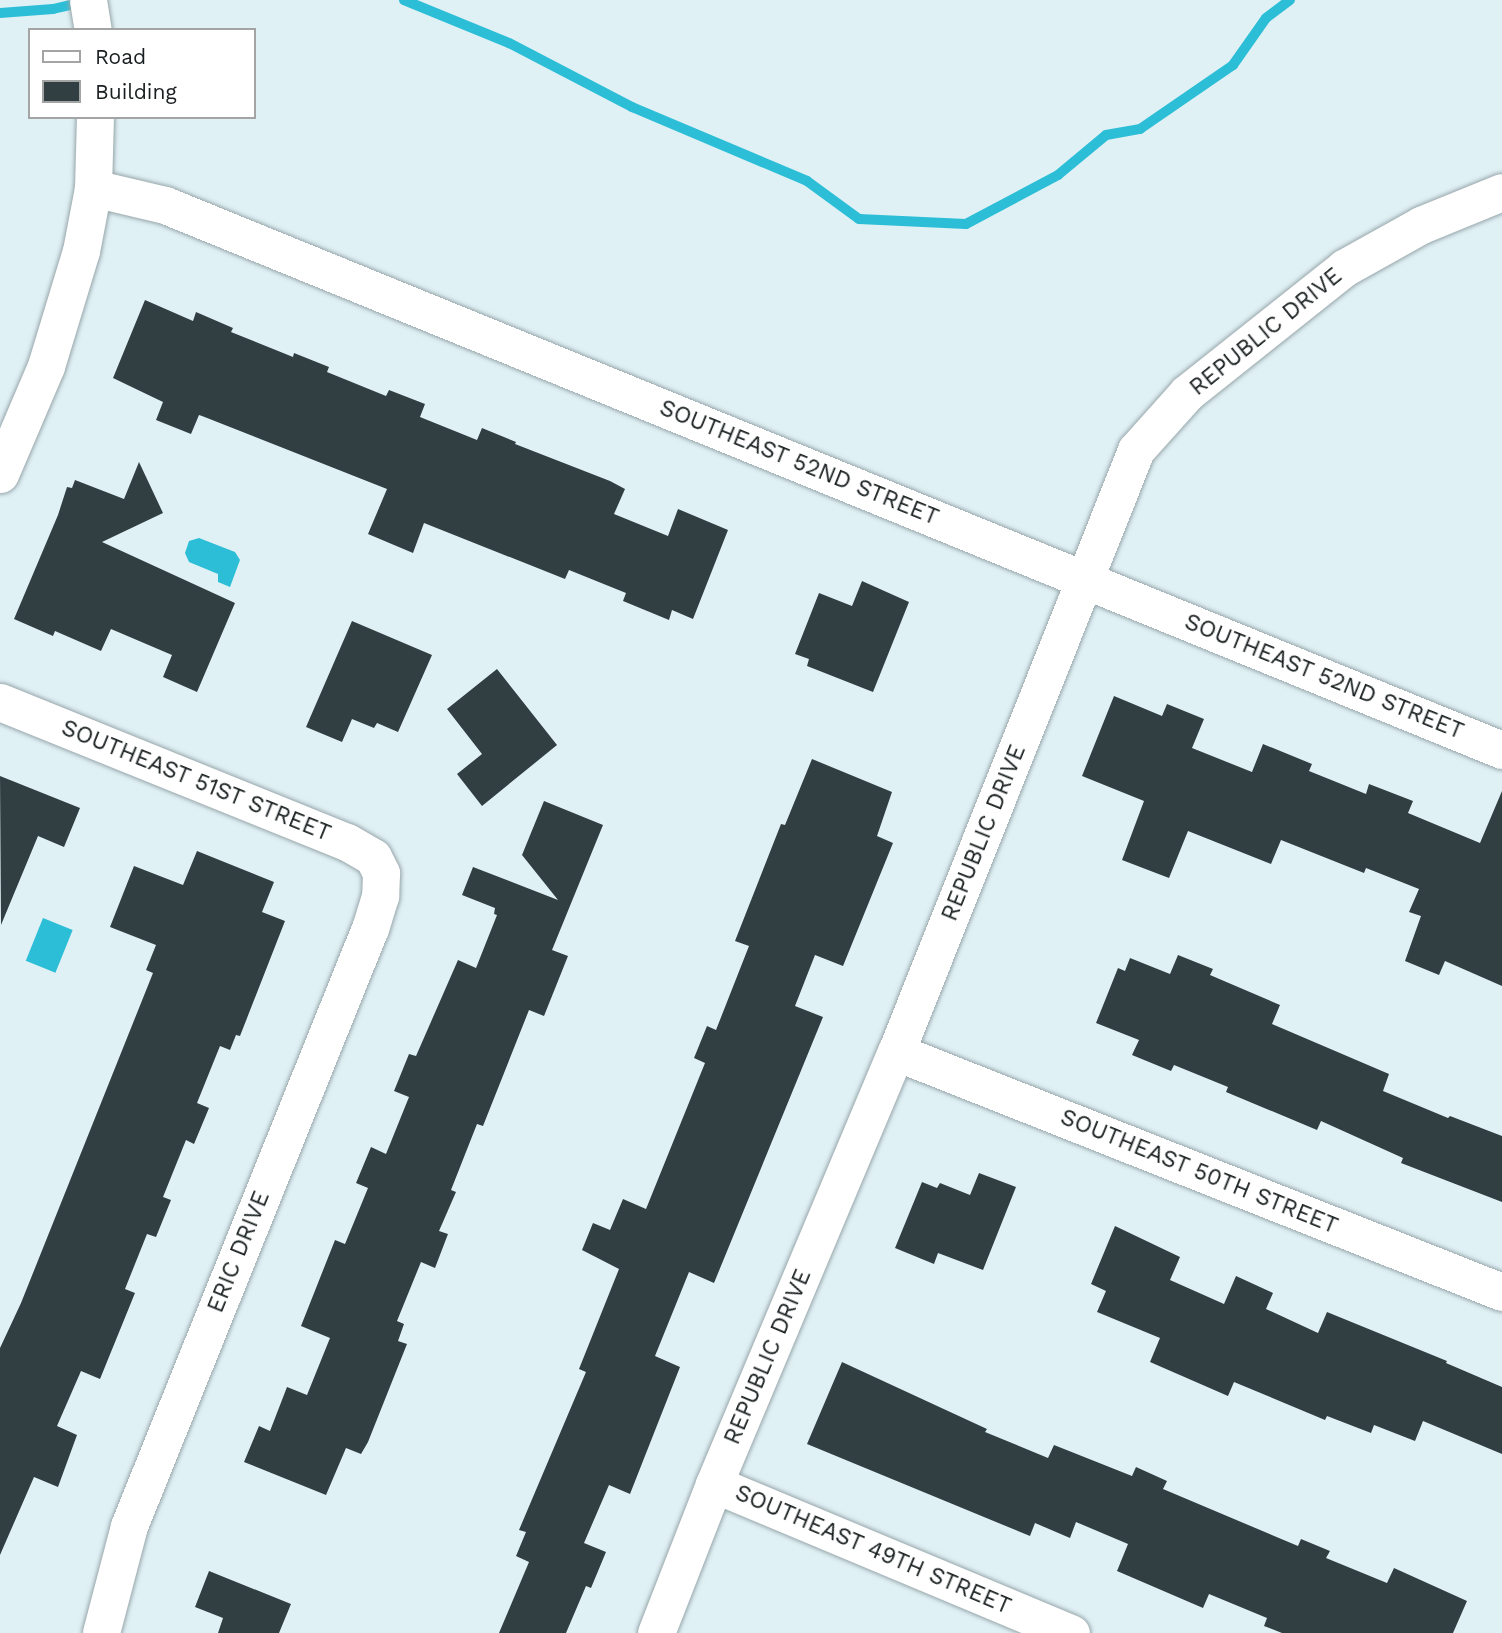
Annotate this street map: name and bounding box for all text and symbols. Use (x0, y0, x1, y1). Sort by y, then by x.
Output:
legend (28, 28, 256, 119)
text: Road (95, 44, 146, 69)
text: Building (95, 79, 177, 104)
street label: REPUBLIC DRIVE (1184, 262, 1348, 402)
street label: SOUTHEAST 52ND STREET (655, 394, 943, 532)
street label: SOUTHEAST 52ND STREET (1180, 608, 1468, 746)
street label: SOUTHEAST 51ST STREET (57, 714, 335, 848)
street label: REPUBLIC DRIVE (936, 741, 1032, 925)
street label: SOUTHEAST 50TH STREET (1056, 1104, 1342, 1240)
street label: ERIC DRIVE (202, 1187, 276, 1317)
street label: REPUBLIC DRIVE (719, 1265, 817, 1449)
street label: SOUTHEAST 49TH STREET (731, 1479, 1015, 1621)

